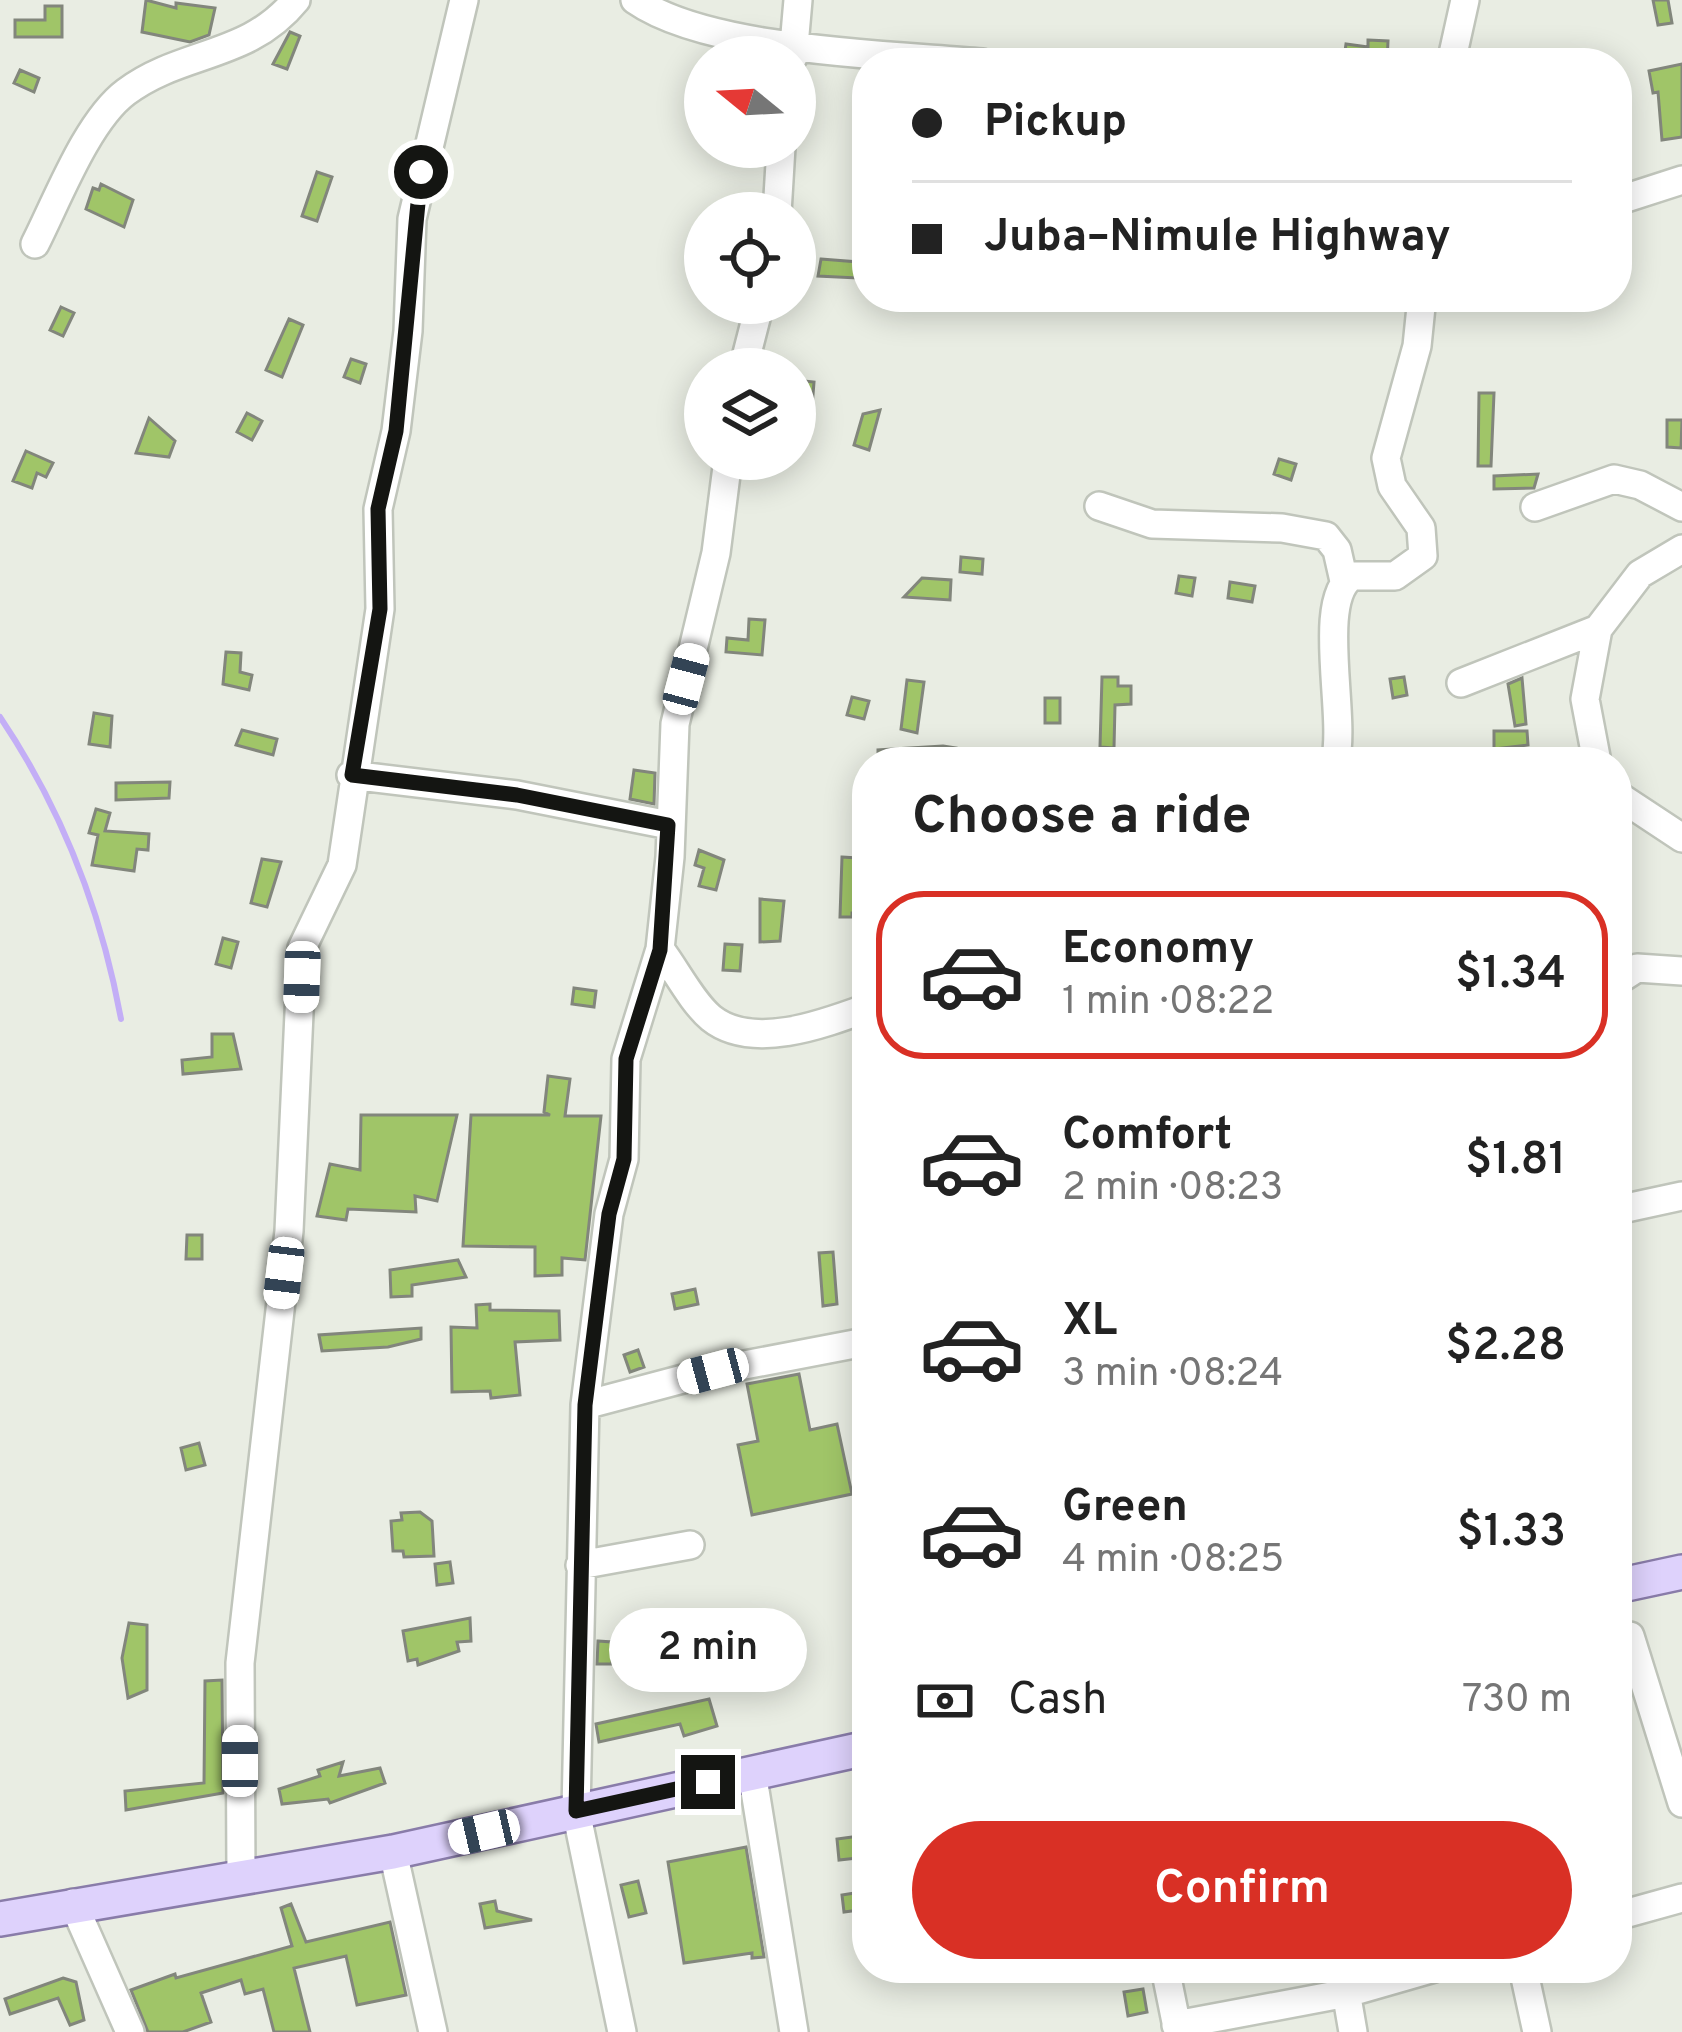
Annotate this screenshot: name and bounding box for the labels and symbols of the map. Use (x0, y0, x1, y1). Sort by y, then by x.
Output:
north arrow (684, 36, 816, 168)
route start (394, 145, 448, 199)
car (659, 640, 713, 718)
car (283, 940, 321, 1014)
car (262, 1235, 306, 1311)
car (674, 1344, 752, 1398)
callout: 2 min (609, 1608, 807, 1692)
car (222, 1725, 258, 1797)
route end (681, 1755, 735, 1809)
car (445, 1806, 523, 1858)

